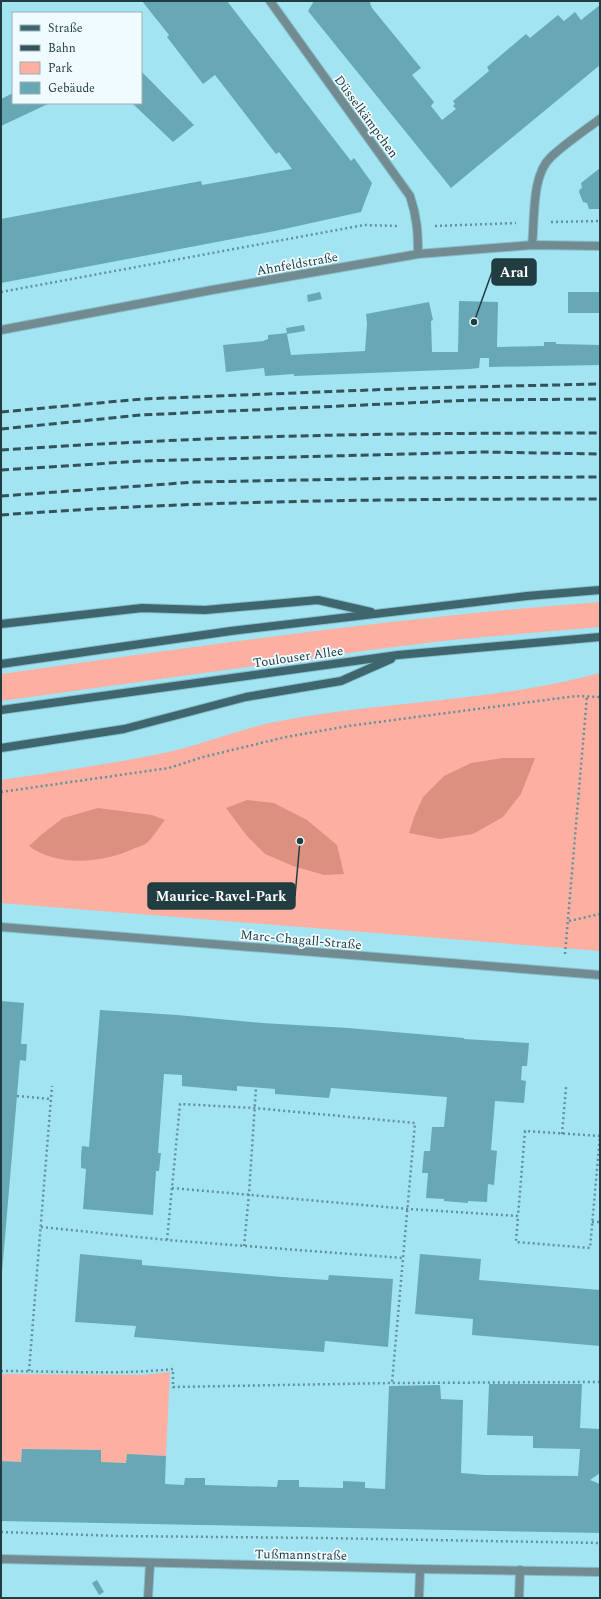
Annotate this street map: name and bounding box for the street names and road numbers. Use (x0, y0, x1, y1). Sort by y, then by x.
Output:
street label: Düsselkämpchen (329, 71, 403, 163)
street label: Ahnfeldstraße (255, 247, 340, 281)
street label: Toulouser Allee (252, 641, 344, 673)
street label: Marc-Chagall-Straße (239, 925, 362, 955)
street label: Tußmannstraße (255, 1544, 347, 1566)

